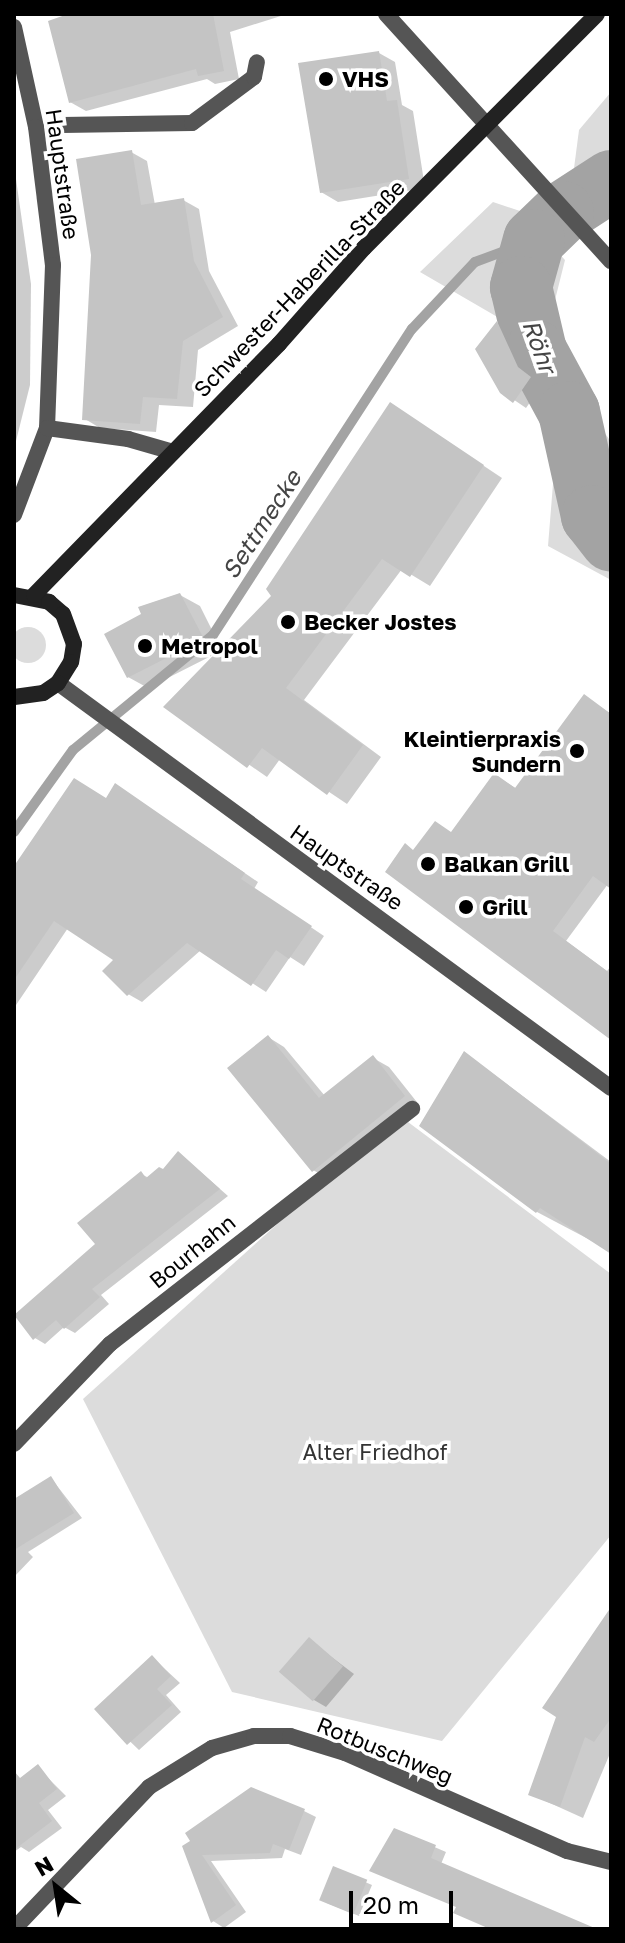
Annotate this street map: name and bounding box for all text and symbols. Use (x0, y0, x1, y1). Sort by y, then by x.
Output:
place label: VHS (342, 66, 389, 92)
marker: VHS (317, 70, 335, 88)
street label: Hauptstraße (41, 107, 85, 241)
street label: Schwester-Haberilla-Straße (188, 174, 410, 402)
water label: Röhr (517, 315, 563, 377)
water label: Settmecke (215, 464, 307, 584)
place label: Becker Jostes (304, 609, 457, 635)
marker: Becker Jostes (279, 613, 297, 631)
place label: Metropol (161, 633, 258, 659)
marker: Metropol (136, 637, 154, 655)
place label: Kleintierpraxis Sundern (404, 725, 561, 776)
marker: Kleintierpraxis Sundern (568, 742, 586, 760)
street label: Hauptstraße (286, 818, 408, 916)
place label: Balkan Grill (444, 851, 569, 877)
marker: Balkan Grill (419, 855, 437, 873)
place label: Grill (482, 894, 528, 920)
marker: Grill (457, 898, 475, 916)
street label: Bourhahn (144, 1208, 240, 1294)
park label: Alter Friedhof (303, 1439, 447, 1465)
street label: Rotbuschweg (313, 1711, 457, 1789)
north arrow (16, 1847, 96, 1927)
text: N (30, 1850, 58, 1882)
scale bar (353, 1875, 457, 1925)
text: 20 m (363, 1890, 419, 1919)

